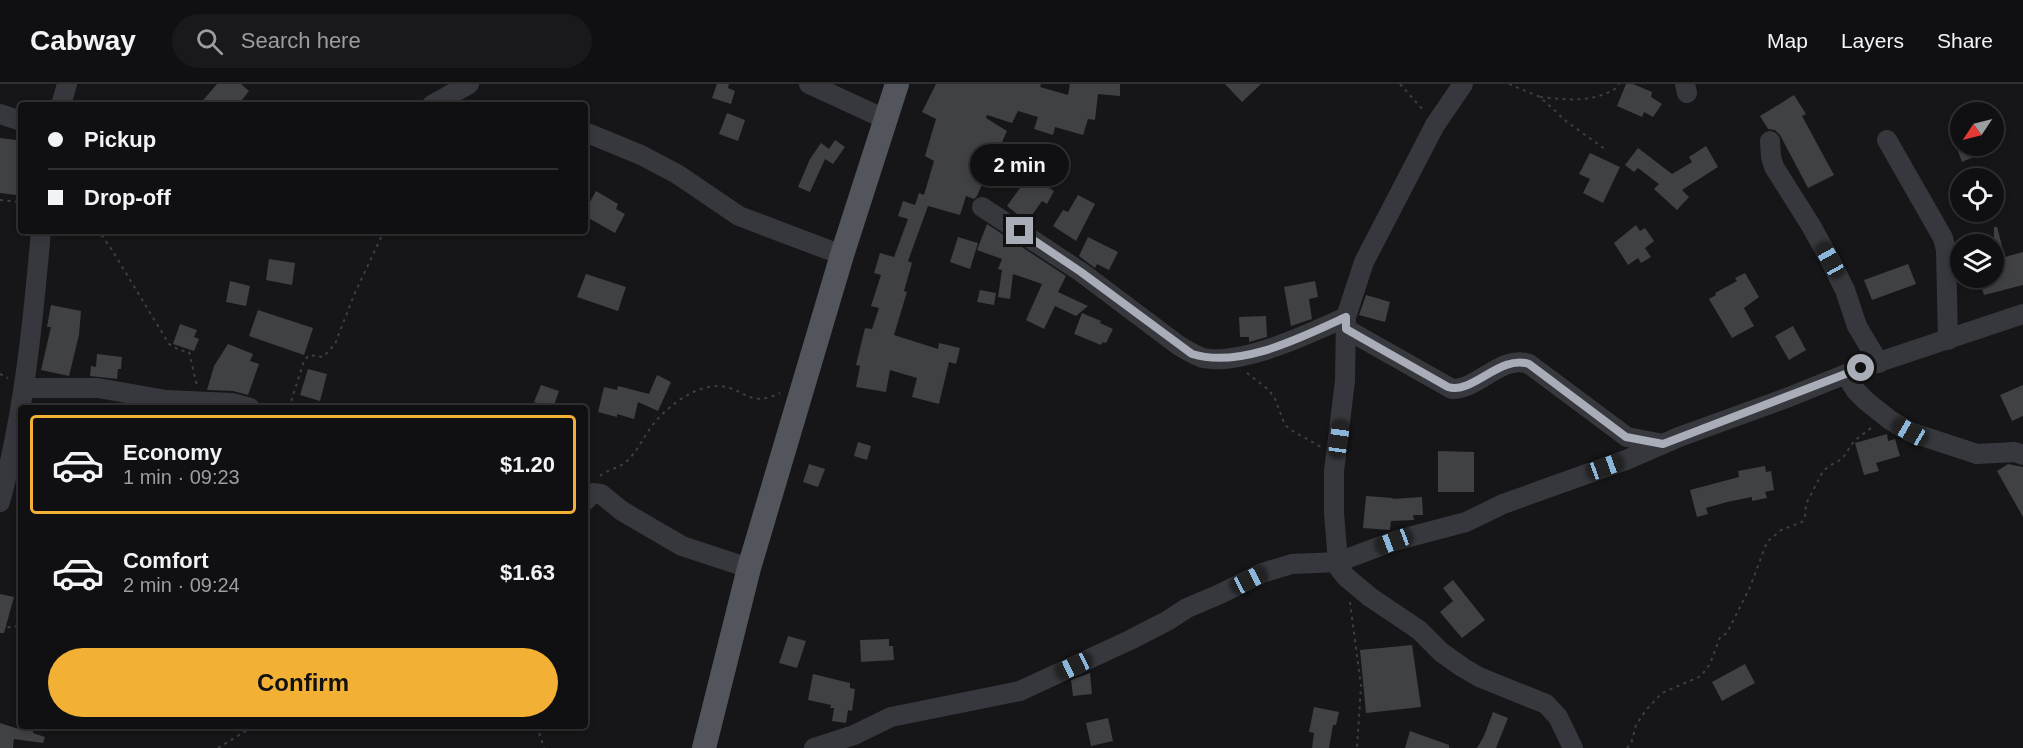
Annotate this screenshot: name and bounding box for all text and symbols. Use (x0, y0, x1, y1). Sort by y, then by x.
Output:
search box (172, 14, 592, 68)
text: Cabway (30, 25, 136, 56)
icon: search (193, 25, 226, 58)
text: Search here (241, 28, 361, 53)
text: Map (1767, 29, 1808, 52)
text: Layers (1841, 29, 1904, 52)
text: Share (1937, 29, 1993, 52)
north arrow (1950, 102, 2004, 156)
map controls (1950, 102, 2004, 288)
text: Pickup (84, 127, 156, 152)
callout: 2 min (970, 144, 1070, 186)
text: 2 min (993, 154, 1046, 176)
button: locate (1950, 168, 2004, 222)
text: Drop-off (84, 185, 171, 210)
route end (1006, 217, 1033, 244)
button: layers (1950, 234, 2004, 288)
car (1813, 240, 1847, 280)
route start (1847, 354, 1874, 381)
car (1890, 415, 1930, 449)
car (1328, 420, 1350, 458)
icon: car (51, 438, 105, 492)
text: Economy (123, 440, 222, 465)
text: $1.20 (500, 452, 555, 477)
car (1585, 452, 1625, 482)
text: 1 min · 09:23 (123, 466, 240, 488)
car (1374, 526, 1414, 556)
icon: car (51, 546, 105, 600)
text: Comfort (123, 548, 209, 573)
text: $1.63 (500, 560, 555, 585)
car (1229, 564, 1269, 596)
text: 2 min · 09:24 (123, 574, 240, 596)
button: Confirm (48, 648, 558, 717)
car (1054, 650, 1094, 682)

